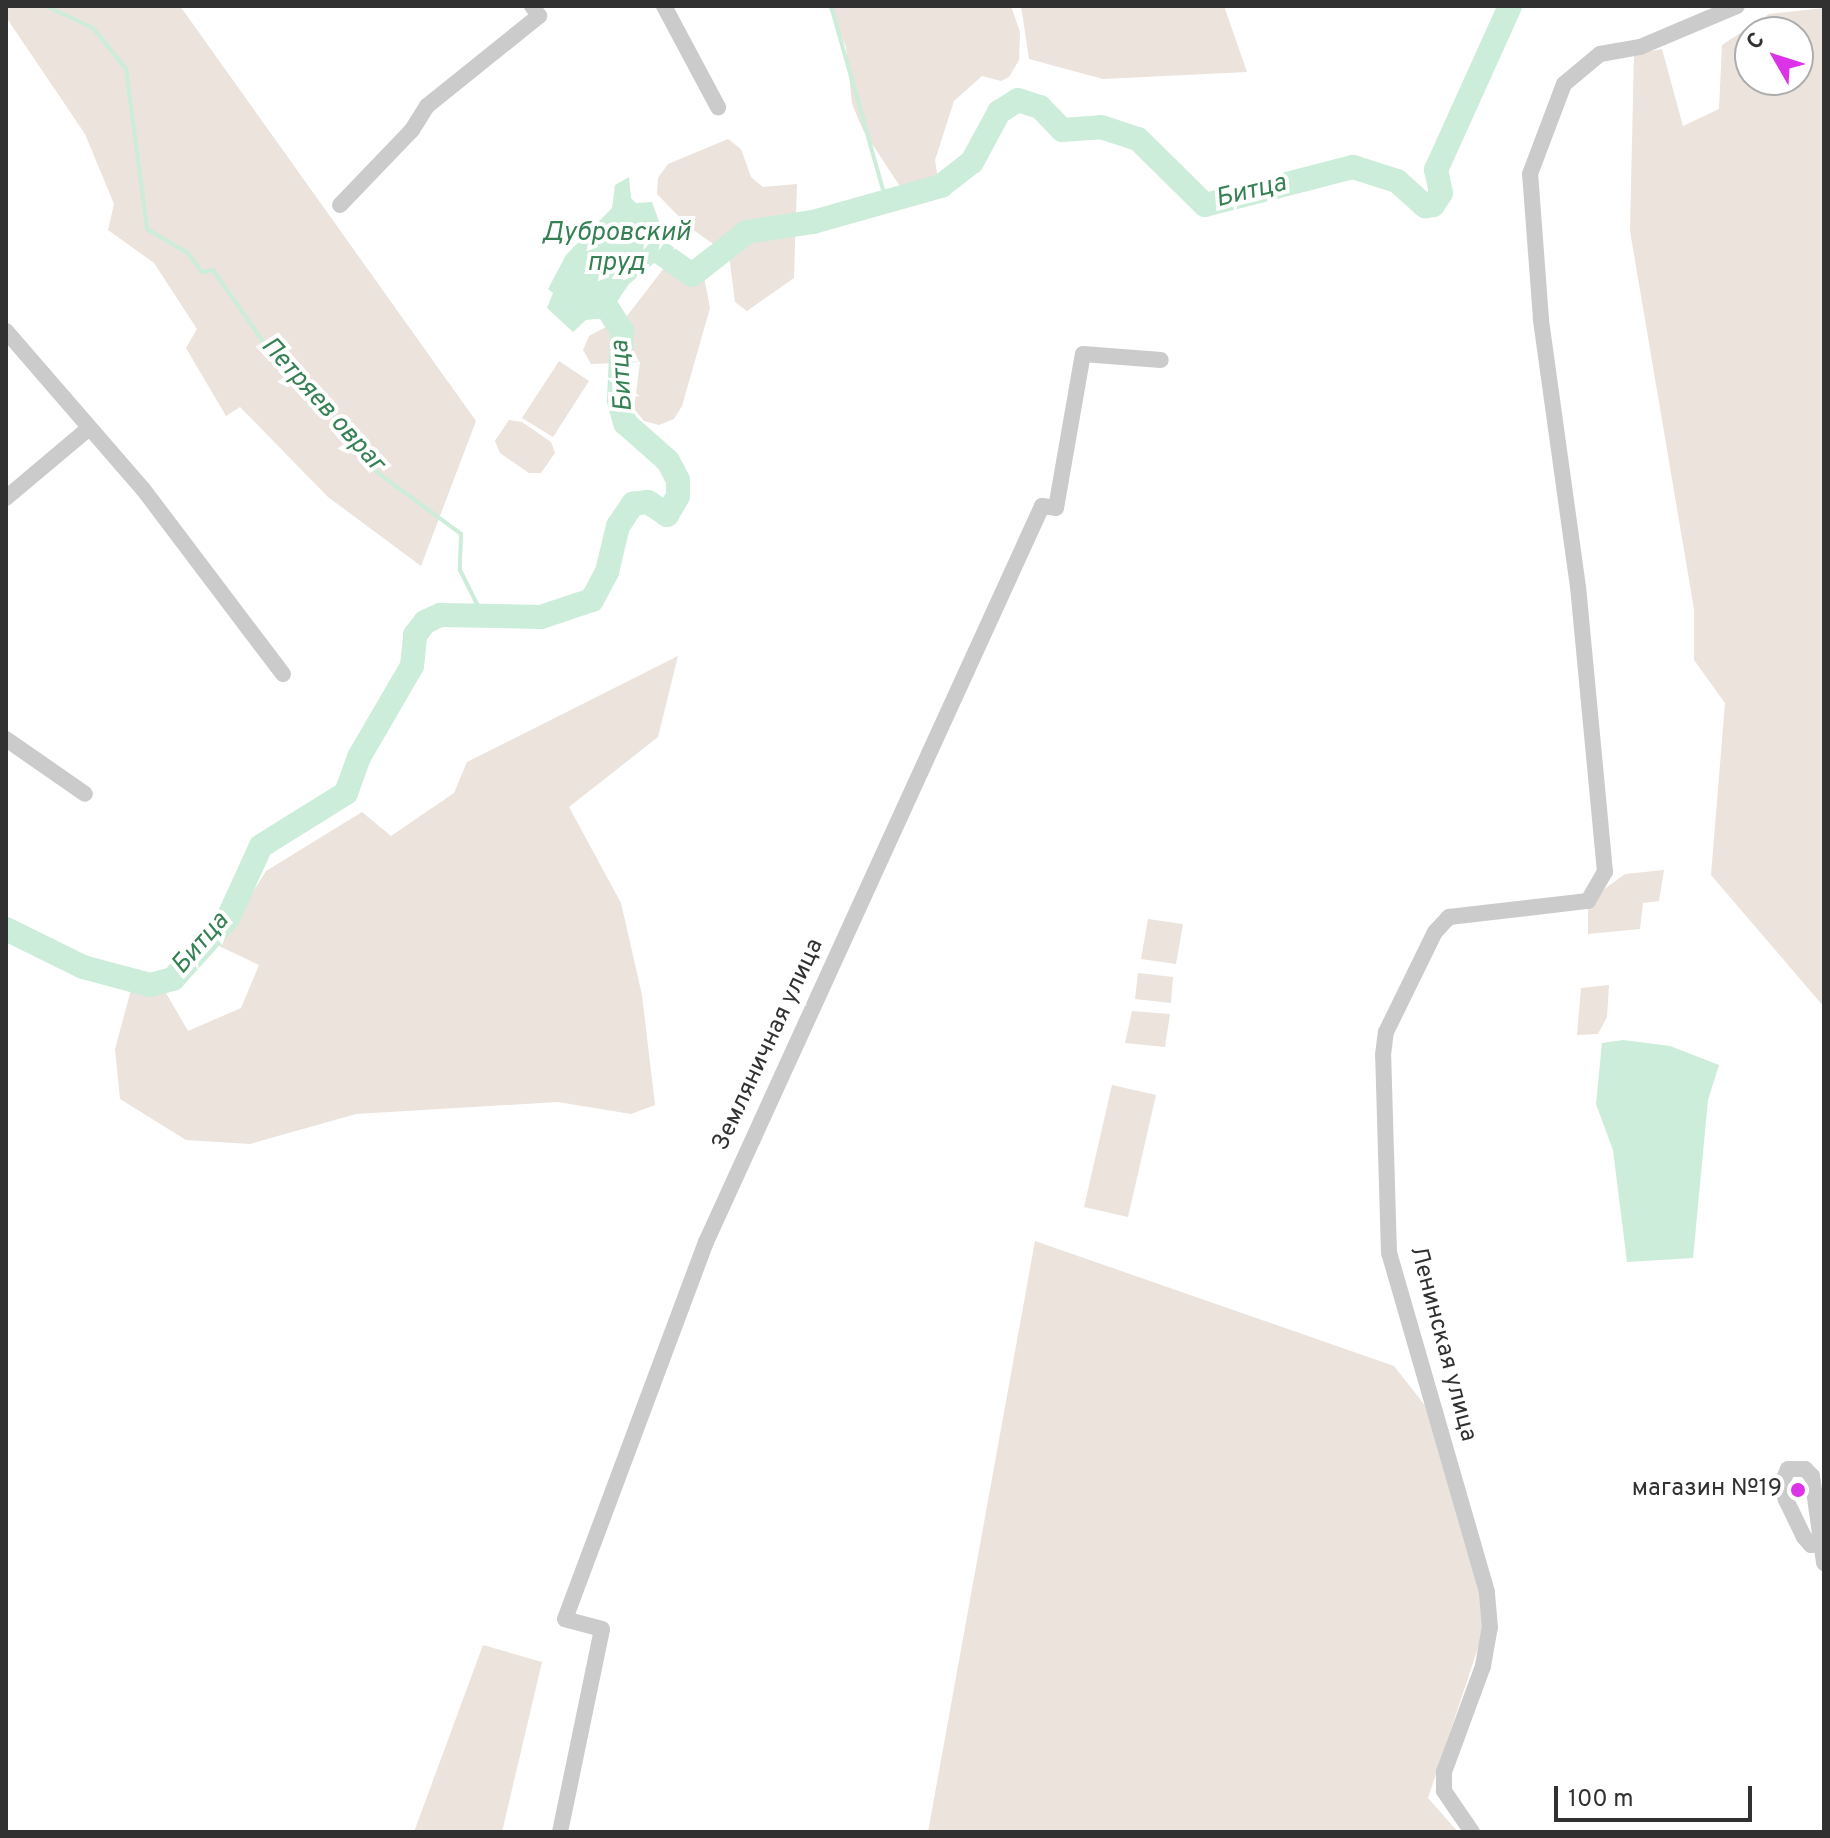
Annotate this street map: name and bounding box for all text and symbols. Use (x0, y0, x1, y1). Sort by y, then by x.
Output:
north arrow (1734, 16, 1814, 96)
text: С (1742, 28, 1771, 56)
water label: Битца (1212, 168, 1290, 216)
water label: Дубровский пруд (542, 218, 690, 280)
water label: Петряев овраг (253, 331, 391, 479)
water label: Битца (606, 339, 640, 413)
water label: Битца (166, 907, 236, 981)
street label: Земляничная улица (707, 934, 831, 1156)
street label: Ленинская улица (1402, 1243, 1482, 1445)
place label: магазин №19 (1632, 1476, 1782, 1504)
marker: магазин №19 (1789, 1481, 1807, 1499)
scale bar (1558, 1770, 1756, 1820)
text: 100 m (1568, 1785, 1634, 1815)

